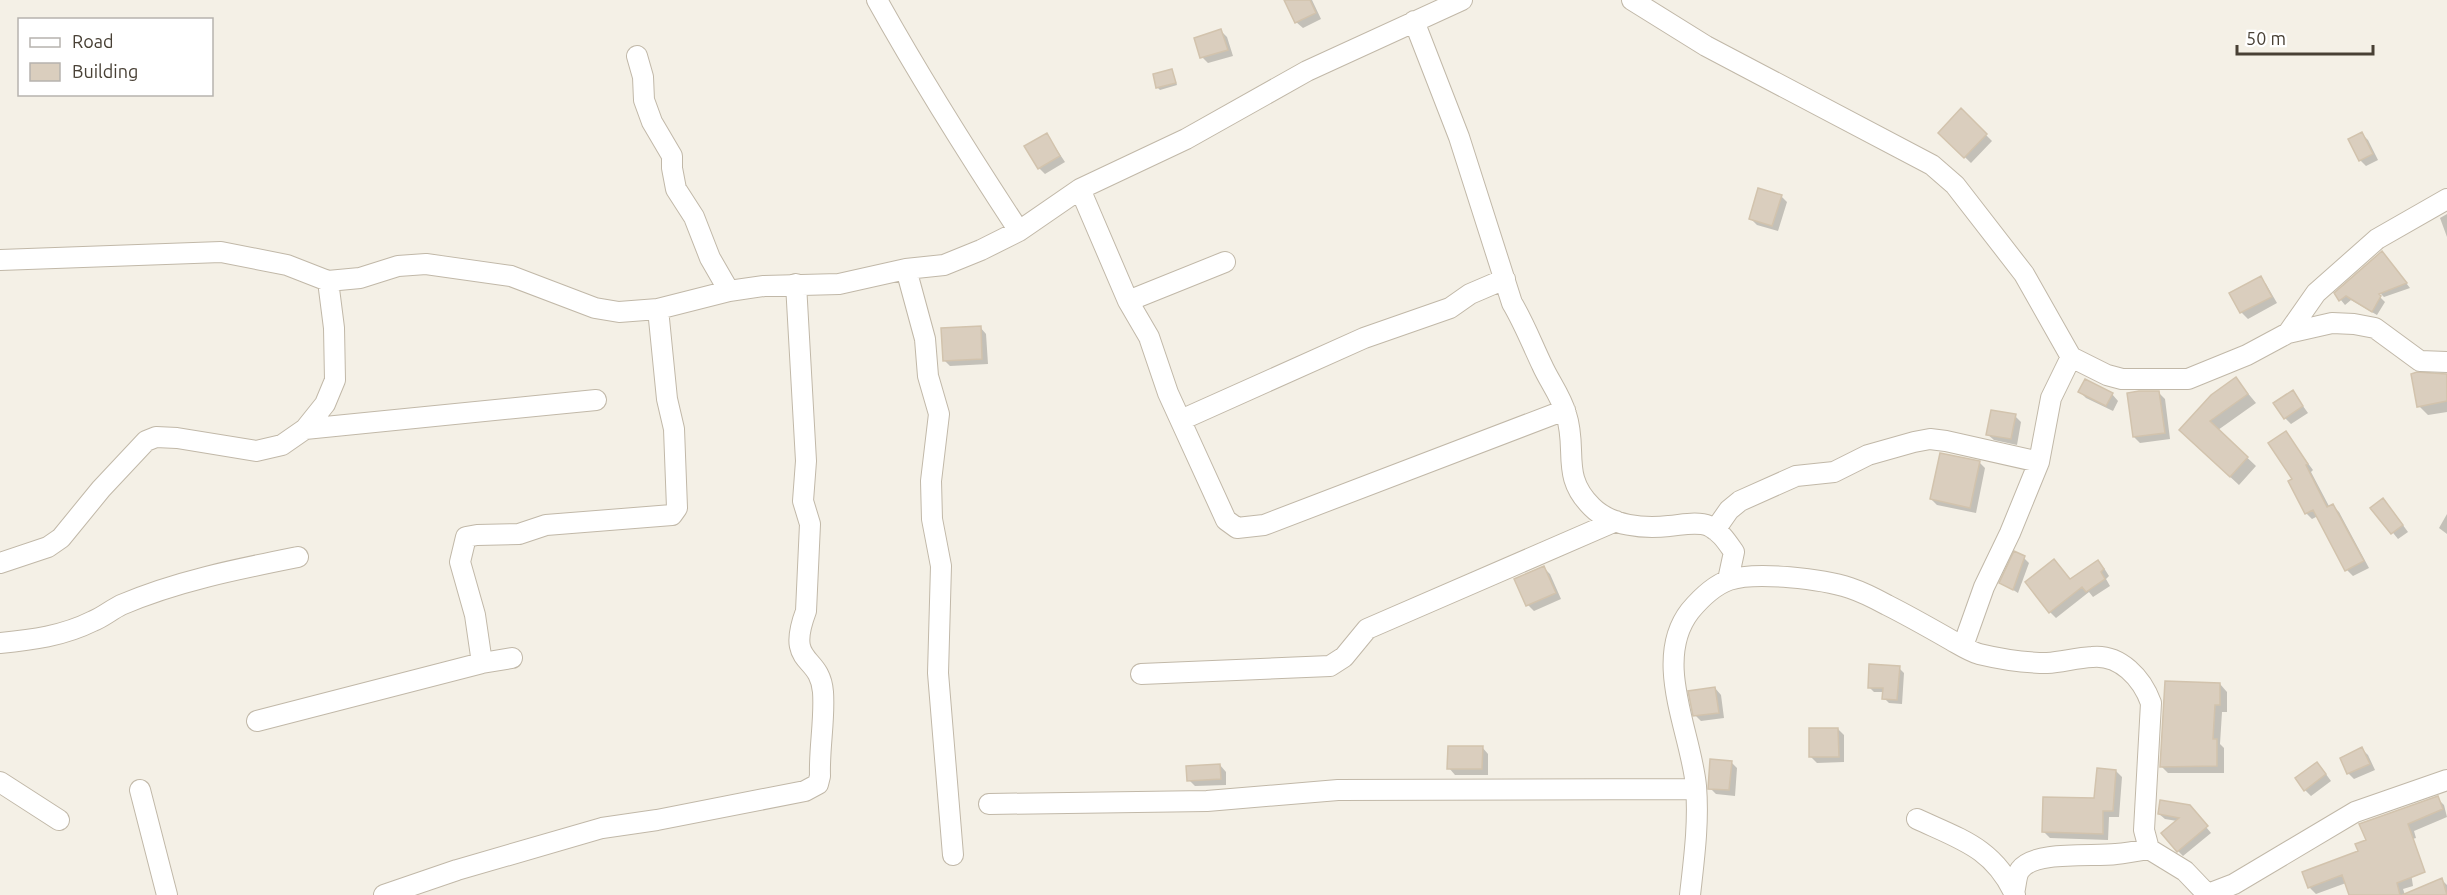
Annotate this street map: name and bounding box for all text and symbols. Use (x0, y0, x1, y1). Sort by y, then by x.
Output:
legend (18, 18, 213, 96)
scale bar (2237, 18, 2374, 56)
text: 50 m (2246, 28, 2286, 48)
text: Road (72, 31, 114, 51)
text: Building (72, 61, 138, 81)

